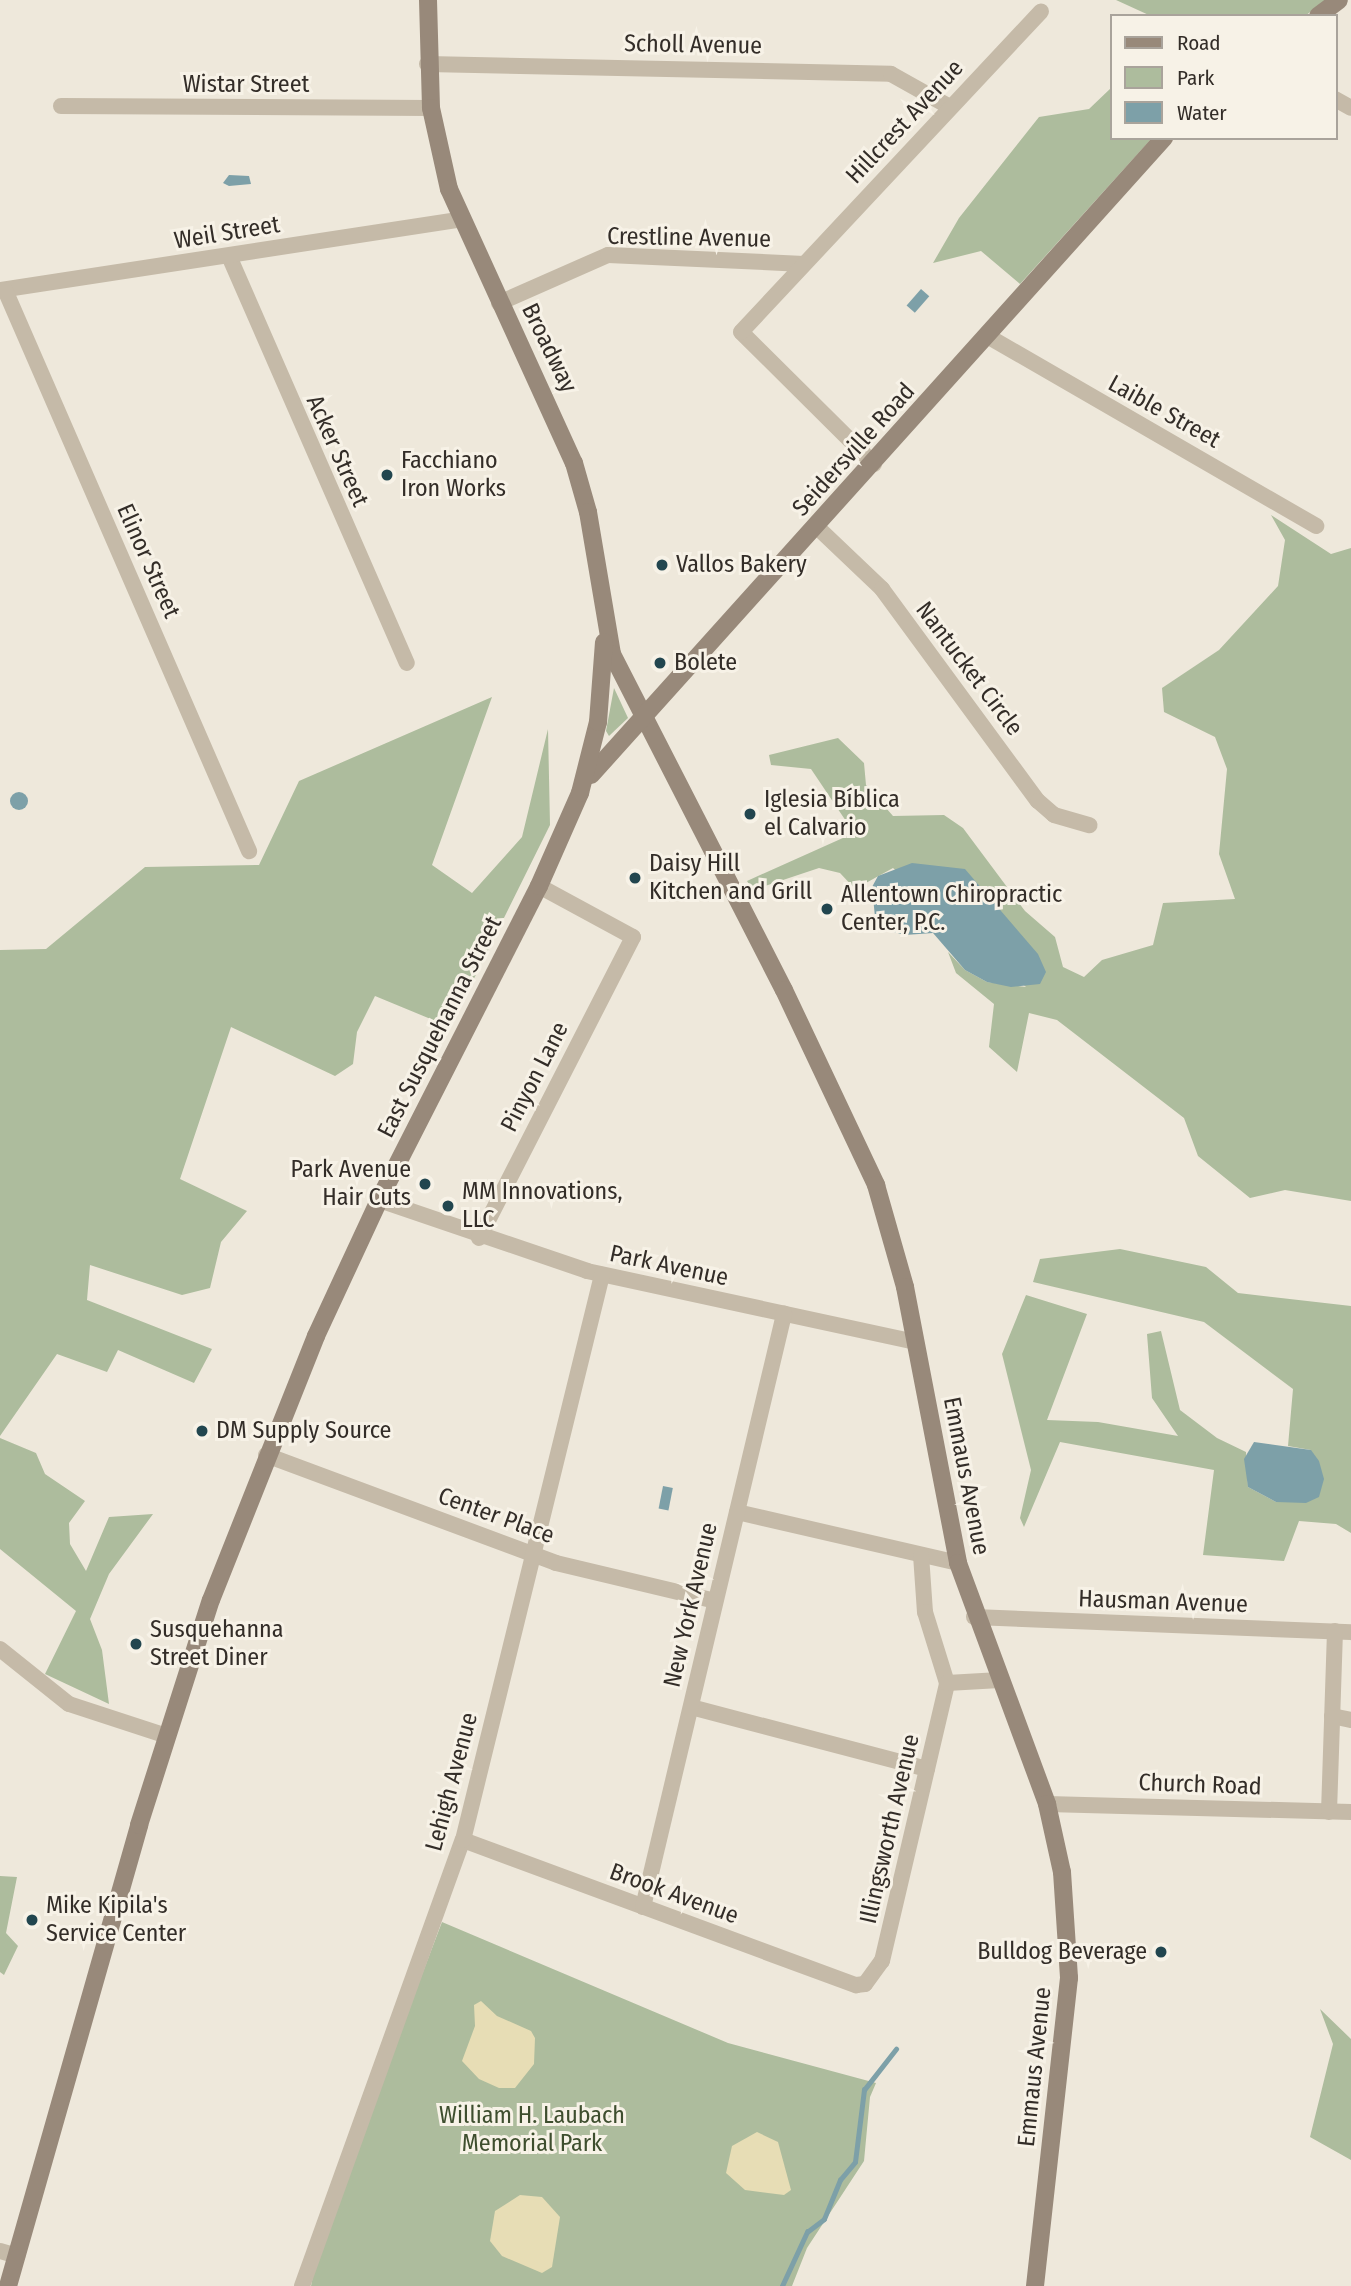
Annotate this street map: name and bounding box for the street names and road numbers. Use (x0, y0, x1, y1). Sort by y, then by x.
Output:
street label: Scholl Avenue (624, 29, 762, 61)
street label: Hillcrest Avenue (840, 54, 970, 190)
street label: Wistar Street (183, 71, 309, 99)
street label: Weil Street (172, 210, 282, 256)
street label: Crestline Avenue (607, 222, 771, 254)
street label: Broadway (515, 299, 583, 397)
street label: Laible Street (1103, 369, 1225, 455)
street label: Seidersville Road (787, 378, 921, 522)
street label: Acker Street (300, 391, 374, 511)
street label: Elinor Street (110, 500, 186, 622)
street label: Nantucket Circle (909, 596, 1029, 742)
street label: East Susquehanna Street (372, 912, 508, 1142)
street label: Pinyon Lane (495, 1017, 575, 1137)
street label: Park Avenue (607, 1239, 731, 1293)
street label: Emmaus Avenue (937, 1395, 995, 1557)
street label: Center Place (434, 1482, 558, 1550)
street label: New York Avenue (658, 1520, 724, 1690)
street label: Hausman Avenue (1078, 1585, 1248, 1619)
street label: Lehigh Avenue (420, 1710, 484, 1854)
street label: Illingsworth Avenue (854, 1731, 926, 1927)
street label: Church Road (1138, 1768, 1262, 1802)
street label: Brook Avenue (606, 1857, 742, 1931)
street label: Emmaus Avenue (1012, 1986, 1058, 2148)

